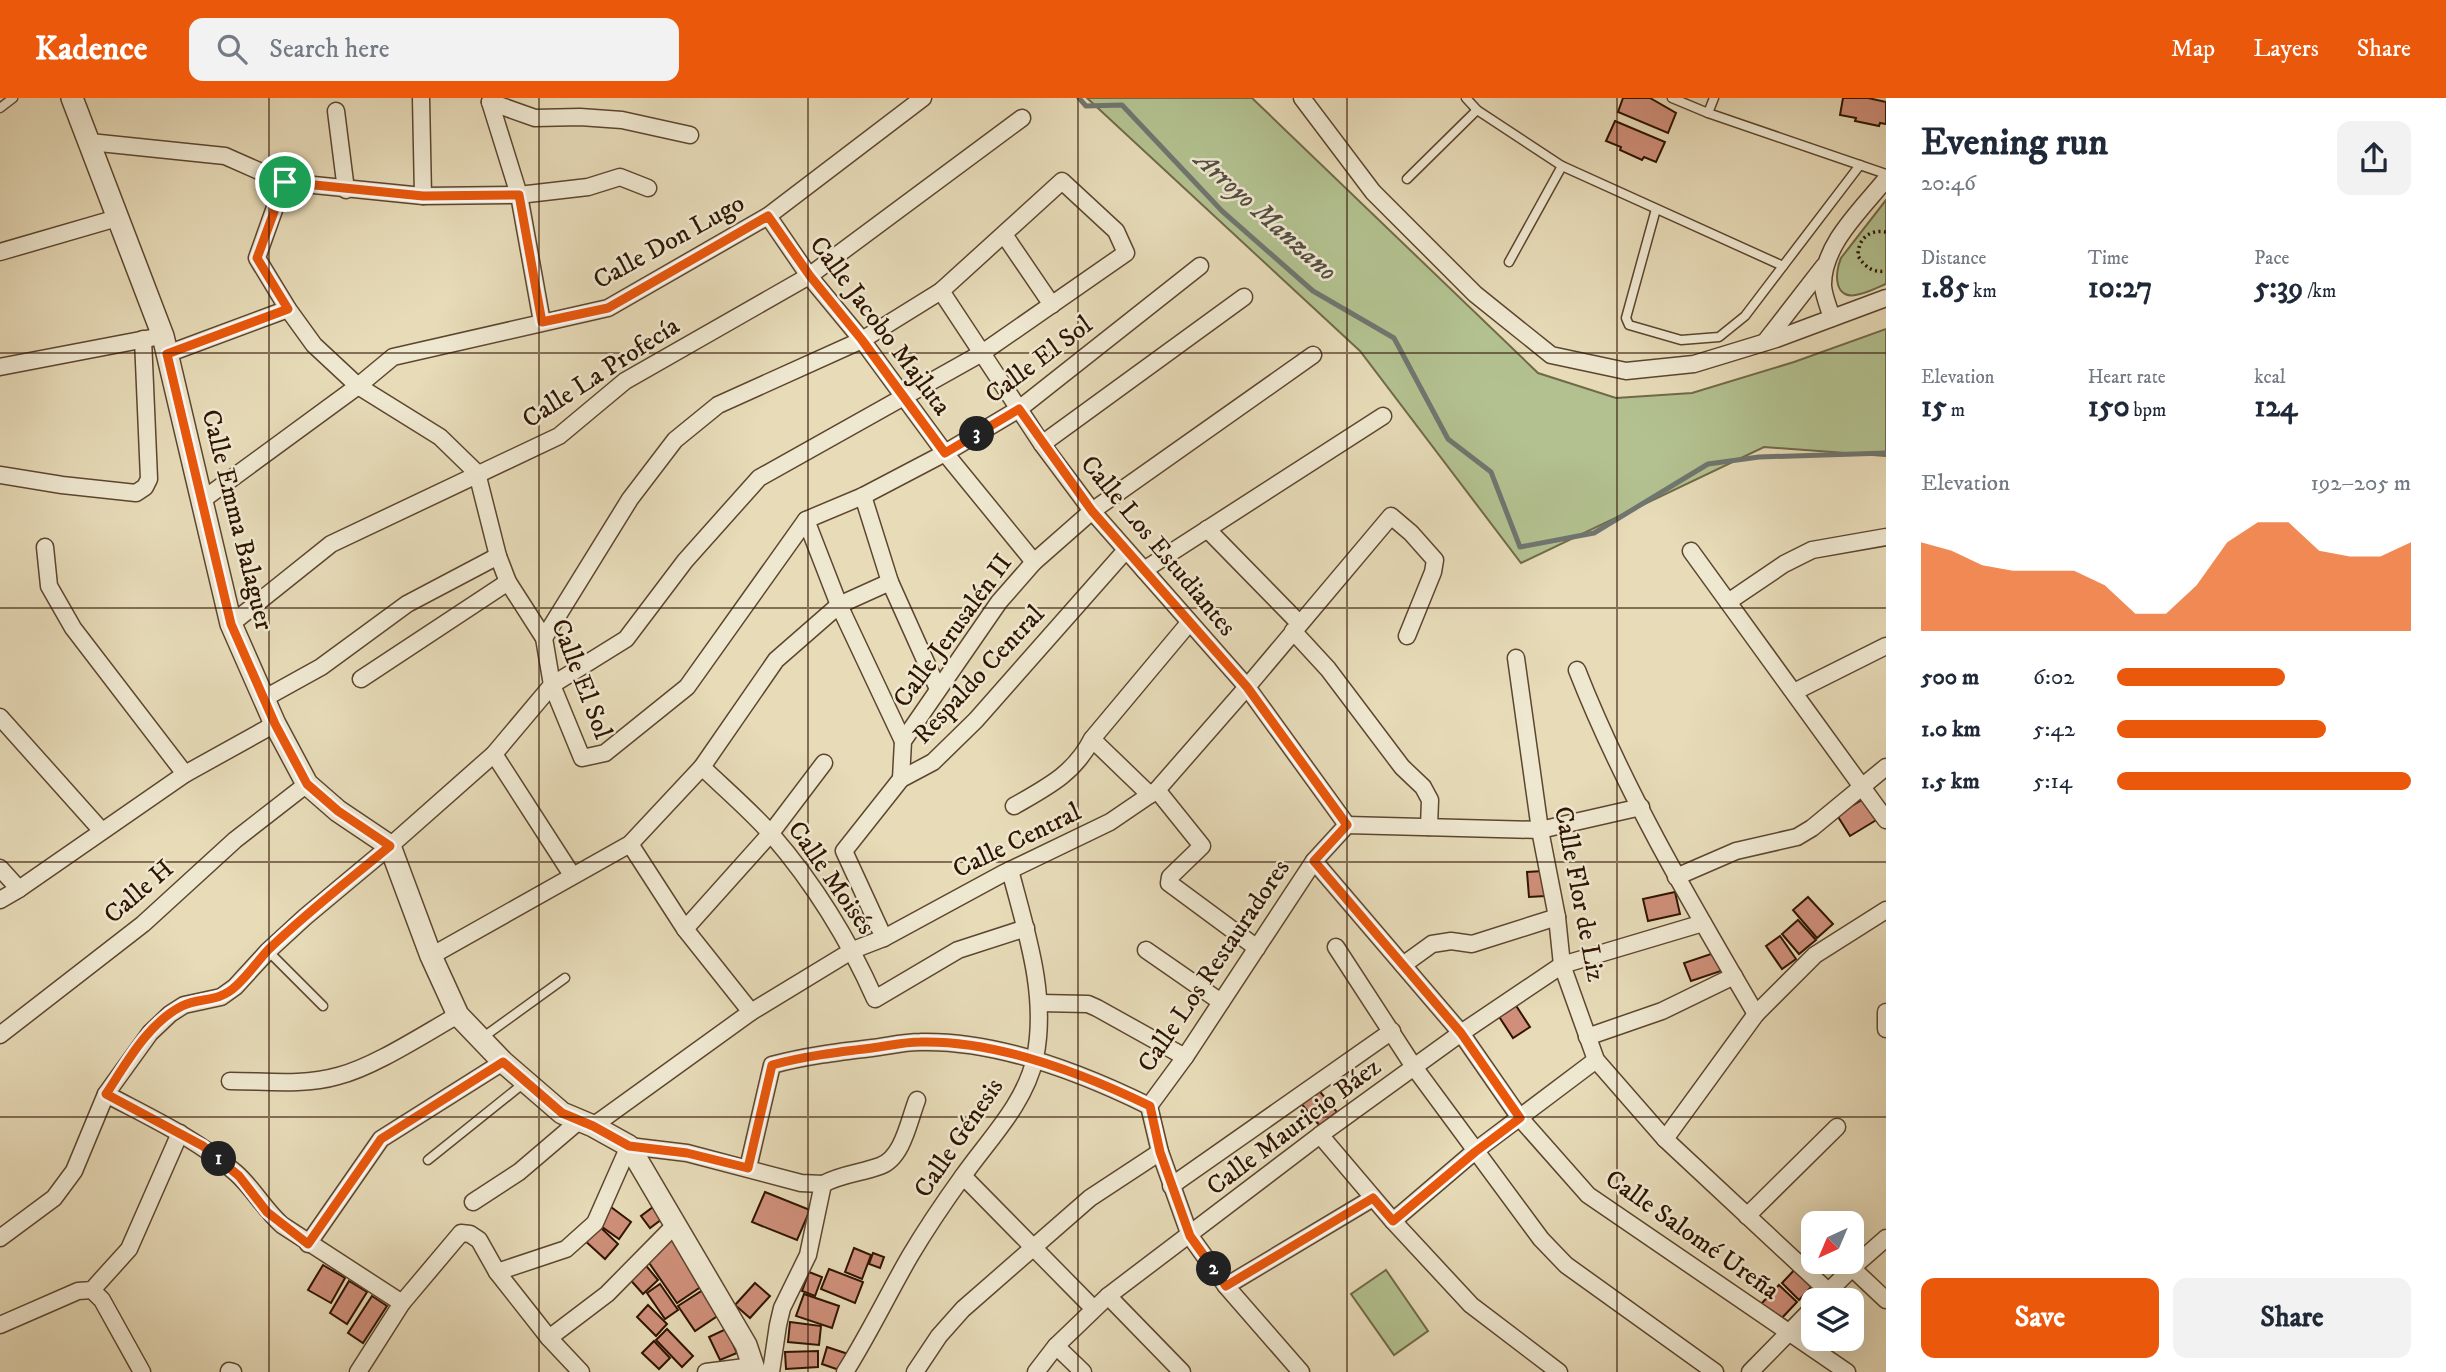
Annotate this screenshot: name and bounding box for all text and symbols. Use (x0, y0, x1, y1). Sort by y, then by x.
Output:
search box (189, 18, 679, 81)
text: Kadence (35, 29, 147, 70)
icon: search (213, 30, 251, 68)
text: Search here (269, 33, 390, 66)
text: Map (2171, 34, 2215, 64)
text: Layers (2253, 34, 2319, 64)
text: Share (2357, 34, 2411, 64)
text: Evening run (1921, 119, 2108, 167)
button: share (2337, 121, 2411, 195)
water label: Arroyo Manzano (1185, 141, 1344, 289)
pin (255, 152, 315, 212)
icon: arrive (266, 163, 304, 201)
text: 20:46 (1921, 169, 1976, 198)
street label: Calle Don Lugo (588, 187, 750, 297)
street label: Calle Jacobo Majluta (802, 230, 958, 422)
text: Distance (1921, 247, 1986, 270)
text: Time (2088, 247, 2129, 270)
text: Pace (2254, 247, 2289, 270)
text: 1.85 (1921, 270, 1969, 307)
text: 10:27 (2088, 270, 2152, 307)
text: 5:39 (2254, 270, 2303, 307)
text: km (1969, 280, 1997, 303)
text: /km (2303, 280, 2336, 303)
street label: Calle El Sol (979, 309, 1099, 411)
street label: Calle La Profecía (516, 310, 686, 436)
text: Elevation (1921, 366, 1995, 389)
text: Heart rate (2088, 366, 2166, 389)
text: kcal (2254, 366, 2286, 389)
text: 15 (1921, 389, 1947, 426)
text: 150 (2088, 389, 2130, 426)
text: 124 (2254, 389, 2297, 426)
text: m (1947, 399, 1965, 422)
text: bpm (2130, 399, 2166, 422)
street label: Calle Emma Balaguer (194, 406, 280, 634)
pin: 3 (960, 416, 995, 452)
text: 3 (973, 422, 980, 445)
street label: Calle Los Estudiantes (1073, 449, 1243, 643)
text: Elevation (1921, 469, 2010, 498)
text: 192–205 m (2310, 469, 2411, 498)
street label: Calle Jerusalén II (886, 548, 1020, 714)
street label: Respaldo Central (906, 598, 1052, 751)
street label: Calle El Sol (543, 614, 619, 744)
text: 500 m (1921, 663, 1979, 692)
text: 6:02 (2033, 663, 2075, 692)
text: 1.0 km (1921, 715, 1981, 744)
text: 5:42 (2033, 715, 2075, 744)
text: 1.5 km (1921, 767, 1980, 796)
text: 5:14 (2033, 767, 2072, 796)
street label: Calle Central (947, 796, 1087, 886)
street label: Calle Flor de Liz (1546, 804, 1612, 984)
street label: Calle Moisés (780, 815, 882, 941)
street label: Calle H (97, 853, 181, 931)
street label: Calle Los Restauradores (1130, 853, 1298, 1079)
street label: Calle Mauricio Báez (1200, 1051, 1388, 1203)
street label: Calle Génesis (907, 1072, 1011, 1204)
pin: 1 (202, 1142, 236, 1176)
text: 1 (215, 1147, 222, 1170)
street label: Calle Salomé Ureña (1598, 1163, 1786, 1307)
north arrow (1801, 1211, 1864, 1274)
map controls (1801, 1211, 1864, 1351)
pin: 2 (1196, 1252, 1232, 1286)
text: 2 (1209, 1257, 1218, 1280)
button: Save (1921, 1278, 2159, 1358)
button: Share (2173, 1278, 2411, 1358)
button: layers (1801, 1288, 1864, 1351)

